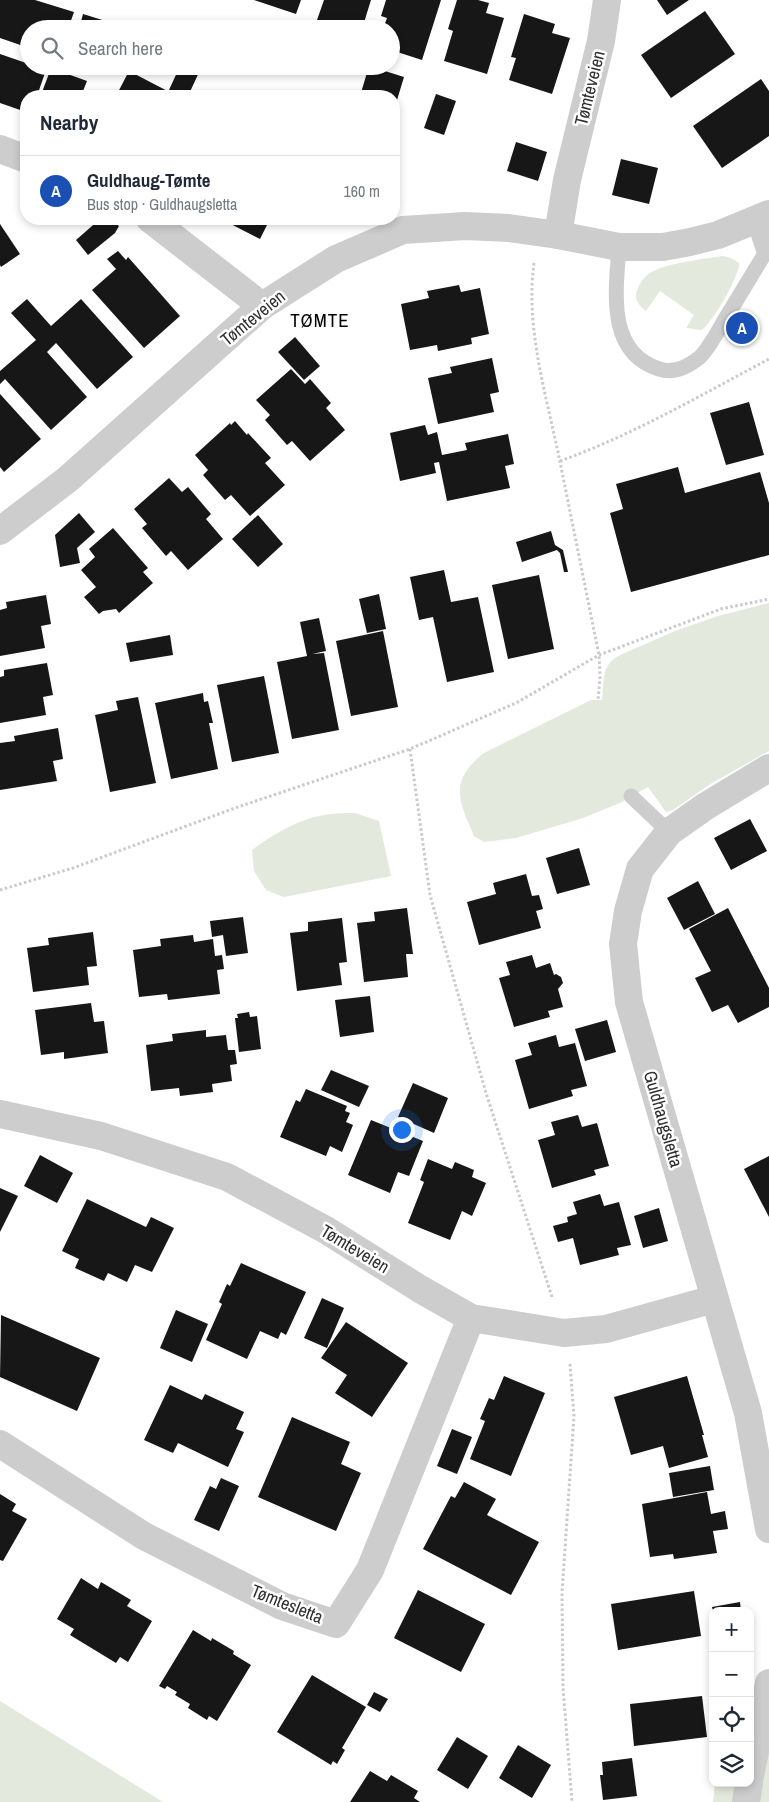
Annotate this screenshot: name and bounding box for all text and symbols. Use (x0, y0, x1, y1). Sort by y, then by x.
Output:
search box (20, 20, 400, 75)
icon: search (38, 34, 66, 62)
text: Search here (78, 35, 163, 61)
street label: Tømteveien (568, 48, 611, 128)
text: Nearby (40, 108, 98, 137)
text: Guldhaug-Tømte (87, 167, 211, 193)
text: A (51, 180, 61, 202)
text: 160 m (344, 180, 380, 202)
text: Bus stop · Guldhaugsletta (87, 193, 237, 215)
street label: Tømteveien (215, 284, 290, 351)
district label: TØMTE (290, 307, 350, 333)
pin: A (726, 309, 758, 347)
street label: Guldhaugsletta (638, 1068, 689, 1170)
your location (389, 1117, 415, 1143)
street label: Tømteveien (316, 1218, 394, 1279)
street label: Tømtesletta (248, 1578, 327, 1629)
map controls (709, 1607, 754, 1787)
button: + (709, 1607, 754, 1652)
button: − (709, 1652, 754, 1697)
button: locate (709, 1697, 754, 1742)
button: layers (709, 1742, 754, 1787)

